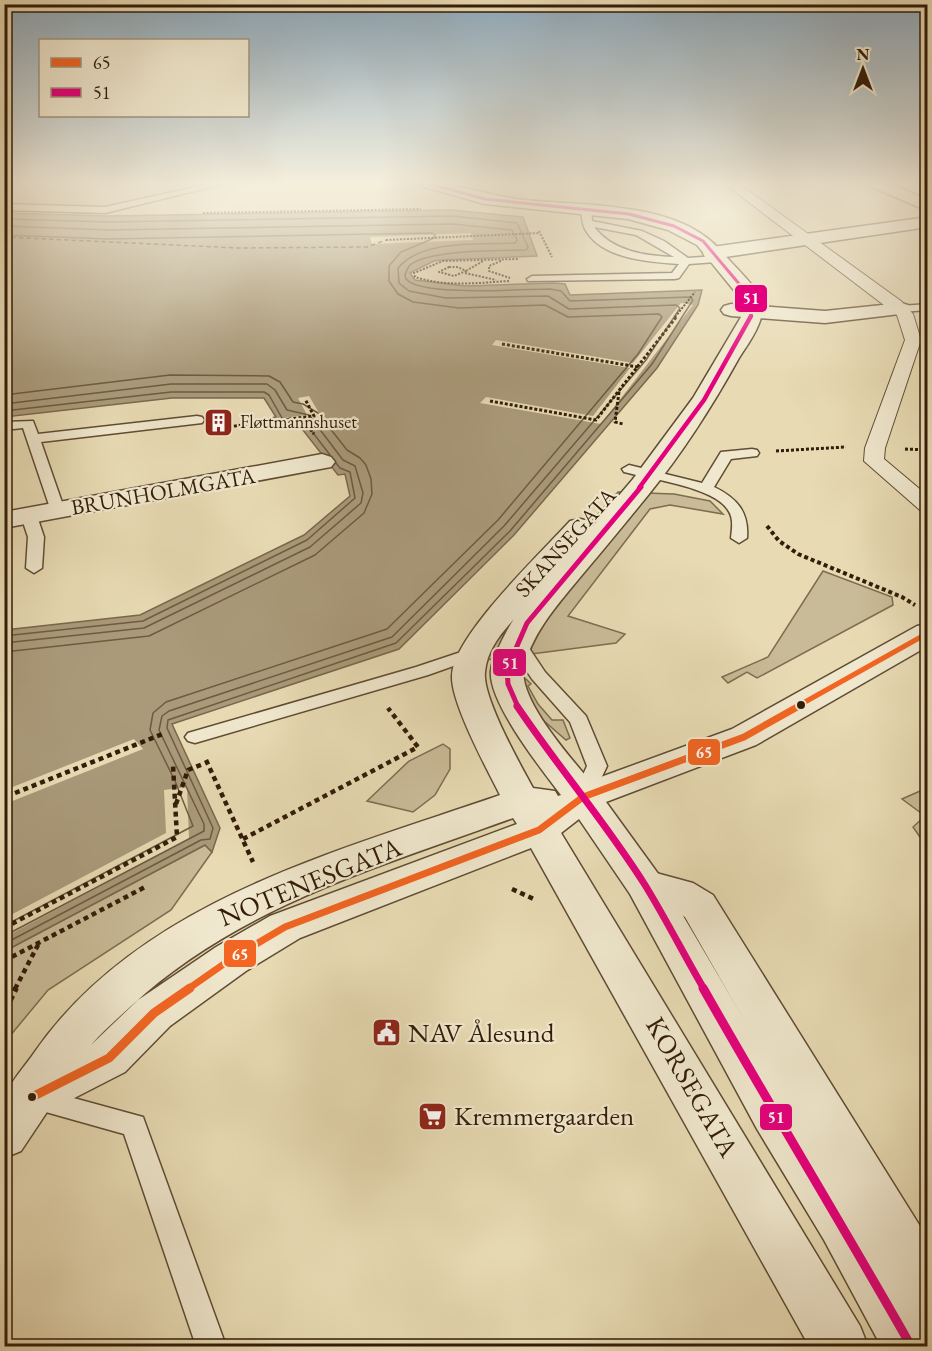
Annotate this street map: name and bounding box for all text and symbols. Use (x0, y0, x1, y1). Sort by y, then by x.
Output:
legend (39, 39, 249, 117)
north arrow (833, 39, 893, 99)
text: N (857, 44, 870, 65)
text: 65 (93, 51, 110, 74)
text: 51 (93, 81, 110, 104)
line badge: 51 (734, 284, 768, 313)
text: 51 (743, 288, 759, 309)
building icon: Fløttmannshuset (203, 406, 235, 438)
place label: Fløttmannshuset (240, 410, 357, 433)
street label: BRUNHOLMGATA (69, 461, 258, 522)
street label: SKANSEGATA (509, 481, 623, 603)
line badge: 51 (492, 648, 527, 677)
text: 51 (502, 653, 518, 674)
unlabelled marker (795, 699, 807, 711)
line badge: 65 (687, 738, 721, 766)
text: 65 (696, 742, 712, 763)
street label: NOTENESGATA (213, 829, 407, 934)
line badge: 65 (223, 939, 257, 968)
text: 65 (232, 944, 248, 965)
street label: KORSEGATA (638, 1010, 747, 1163)
place label: NAV Ålesund (408, 1015, 555, 1050)
public building icon: NAV Ålesund (371, 1017, 403, 1049)
unlabelled marker (26, 1091, 38, 1103)
place label: Kremmergaarden (454, 1098, 634, 1133)
supermarket icon: Kremmergaarden (417, 1100, 449, 1132)
line badge: 51 (759, 1103, 793, 1131)
text: 51 (768, 1107, 784, 1128)

